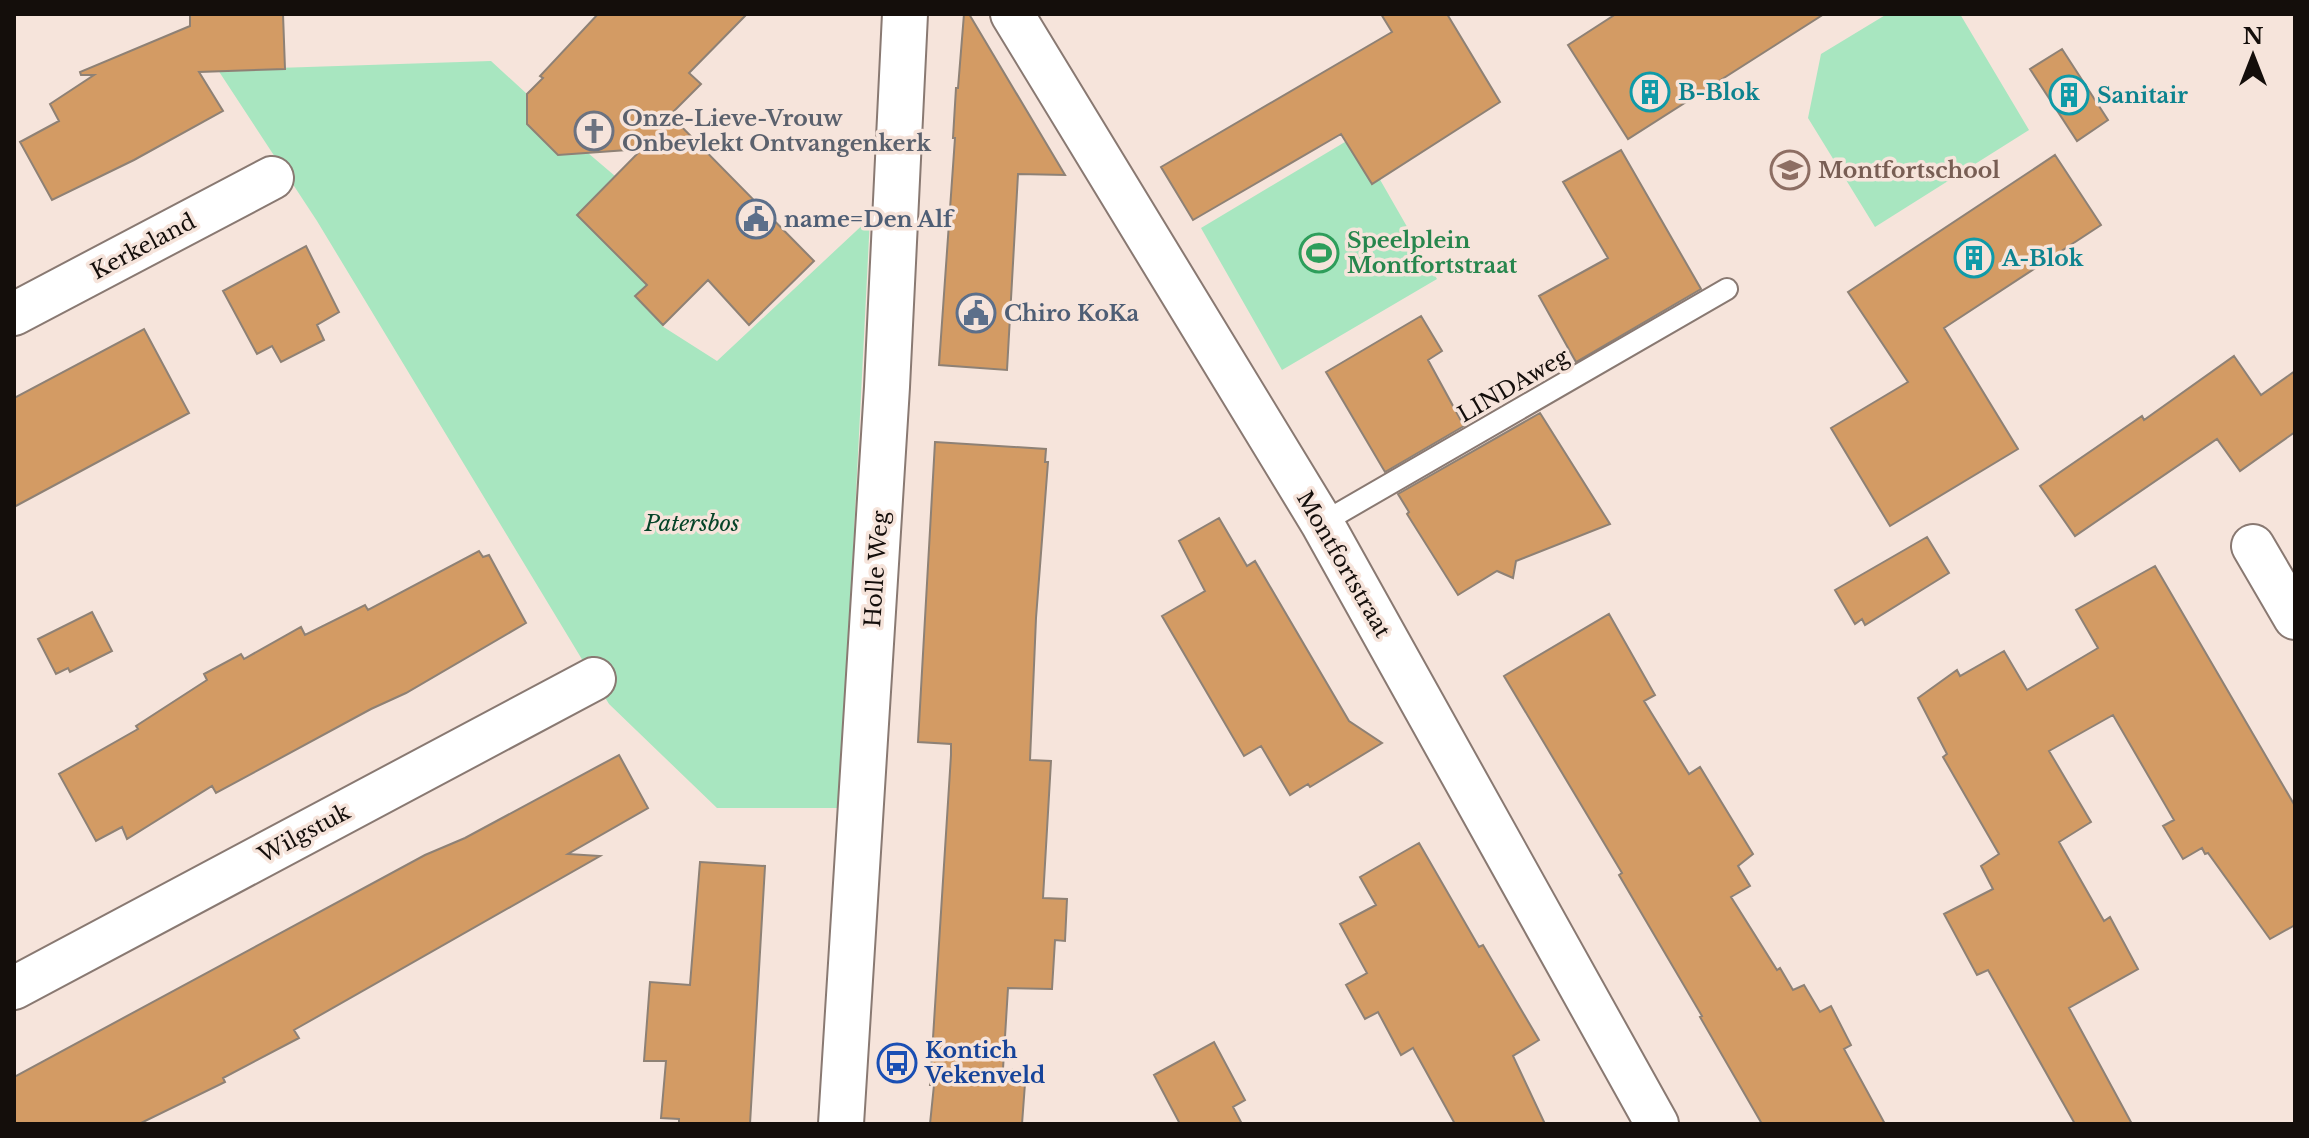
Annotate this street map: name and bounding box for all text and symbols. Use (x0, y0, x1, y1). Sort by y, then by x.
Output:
north arrow (2213, 16, 2293, 96)
text: N (2243, 23, 2264, 50)
building icon: B-Blok (1629, 71, 1671, 113)
building icon: Sanitair (2048, 74, 2090, 116)
place label: B-Blok (1678, 79, 1760, 106)
place label: Sanitair (2097, 82, 2188, 109)
place label: Onze-Lieve-Vrouw Onbevlekt Ontvangenkerk (622, 105, 931, 157)
church icon: Onze-Lieve-Vrouw Onbevlekt Ontvangenkerk (573, 110, 615, 152)
school or university icon: Montfortschool (1769, 149, 1811, 191)
place label: Montfortschool (1818, 157, 2000, 184)
public building icon: name=Den Alf (735, 198, 777, 240)
place label: name=Den Alf (784, 206, 955, 233)
street label: Kerkeland (86, 208, 200, 285)
place label: Speelplein Montfortstraat (1347, 227, 1518, 279)
sports icon: Speelplein Montfortstraat (1298, 232, 1340, 274)
building icon: A-Blok (1953, 237, 1995, 279)
place label: A-Blok (2001, 245, 2084, 272)
public building icon: Chiro KoKa (955, 292, 997, 334)
place label: Chiro KoKa (1004, 300, 1140, 327)
street label: LINDAweg (1453, 342, 1574, 428)
street label: Montfortstraat (1291, 486, 1397, 643)
street label: Holle Weg (859, 509, 894, 628)
park label: Patersbos (644, 510, 739, 537)
street label: Wilgstuk (253, 798, 355, 869)
place label: Kontich Vekenveld (924, 1037, 1045, 1089)
bus stop icon: Kontich Vekenveld (876, 1042, 918, 1084)

